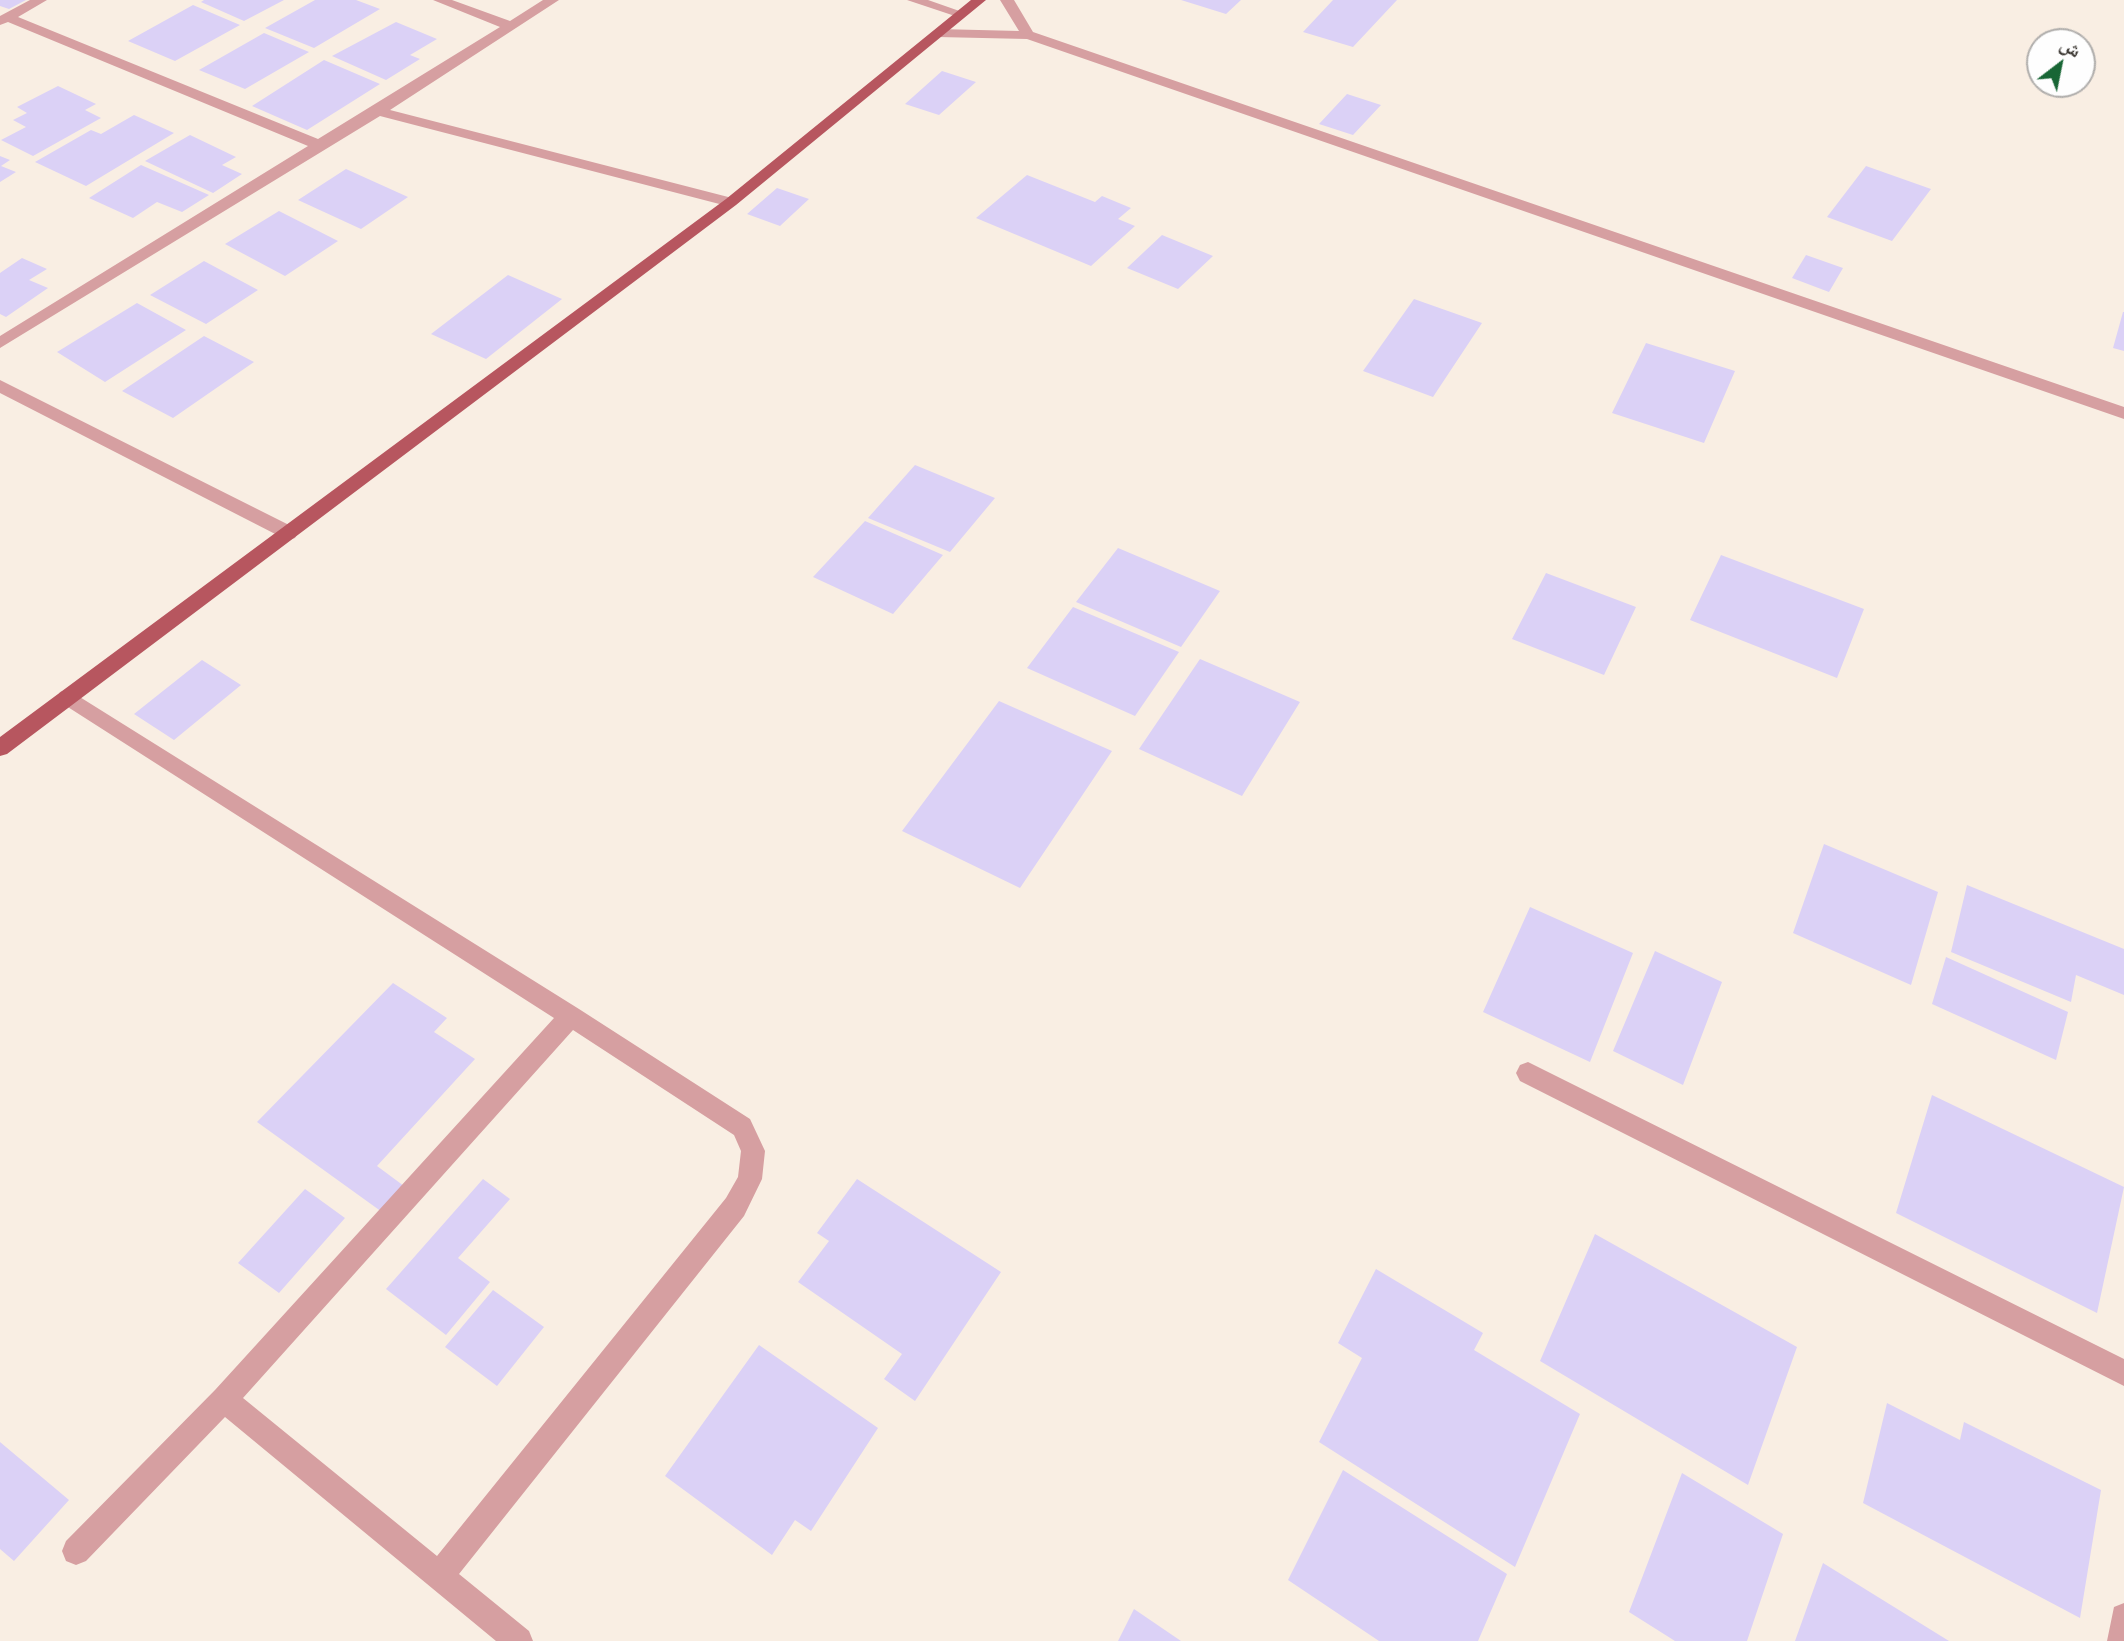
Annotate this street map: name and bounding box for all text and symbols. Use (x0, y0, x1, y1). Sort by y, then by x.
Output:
north arrow (2026, 28, 2096, 98)
text: ش (2056, 31, 2086, 62)

